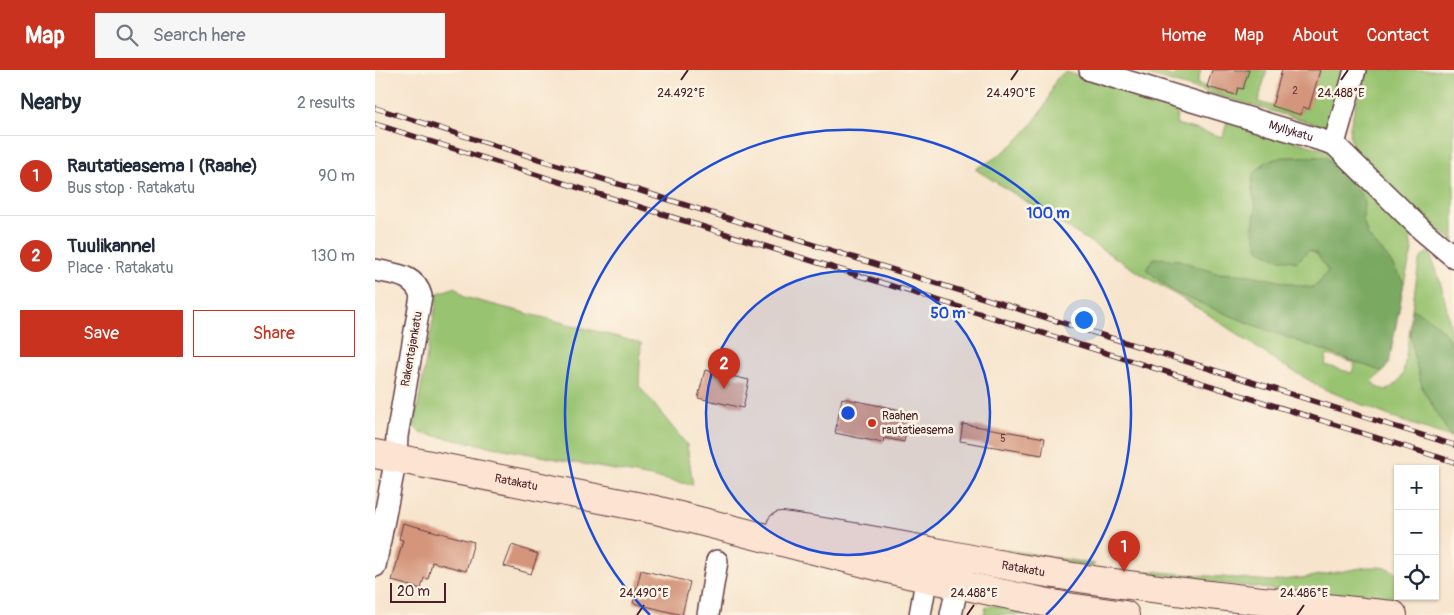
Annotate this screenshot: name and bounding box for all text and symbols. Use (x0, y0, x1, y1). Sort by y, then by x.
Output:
search box (95, 13, 445, 58)
text: Map (25, 21, 65, 50)
icon: search (113, 21, 141, 49)
text: Search here (153, 23, 246, 47)
text: Home (1161, 24, 1206, 47)
text: Map (1234, 24, 1264, 47)
text: About (1292, 24, 1338, 47)
text: Contact (1366, 24, 1429, 47)
house number: 2 (1292, 85, 1298, 97)
text: 24.492°E (657, 86, 705, 101)
text: 24.490°E (986, 86, 1036, 101)
text: 24.488°E (1318, 86, 1364, 101)
text: Nearby (20, 89, 81, 116)
text: 2 results (297, 93, 355, 113)
street label: Myllykatu (1267, 117, 1315, 145)
text: Rautatieasema I (Raahe) (67, 154, 258, 178)
text: 1 (33, 166, 39, 186)
text: 90 m (318, 166, 355, 186)
text: Bus stop · Ratakatu (67, 178, 195, 198)
text: 100 m (1027, 204, 1069, 223)
text: Tuulikannel (67, 234, 156, 258)
text: 2 (32, 246, 40, 266)
text: 130 m (311, 246, 355, 266)
text: Place · Ratakatu (67, 258, 173, 278)
text: 50 m (931, 304, 965, 323)
your location (1071, 307, 1097, 333)
button: Save (20, 310, 183, 357)
button: Share (193, 310, 355, 357)
street label: Rakentajankatu (398, 310, 426, 388)
pin: 2 (708, 348, 740, 389)
centre of rings (839, 404, 857, 422)
place label: Raahen rautatieasema (882, 409, 954, 438)
marker: Raahen rautatieasema (866, 417, 878, 429)
house number: 5 (1000, 433, 1006, 445)
map controls (1394, 465, 1439, 600)
button: + (1394, 465, 1439, 510)
street label: Ratakatu (493, 471, 539, 494)
button: − (1394, 510, 1439, 555)
pin: 1 (1108, 531, 1140, 572)
button: locate (1394, 555, 1439, 600)
street label: Ratakatu (1000, 557, 1046, 580)
scale bar (390, 580, 446, 603)
text: 20 m (397, 583, 430, 600)
text: 24.490°E (619, 586, 669, 601)
text: 24.488°E (951, 586, 997, 601)
text: 24.486°E (1280, 586, 1328, 601)

